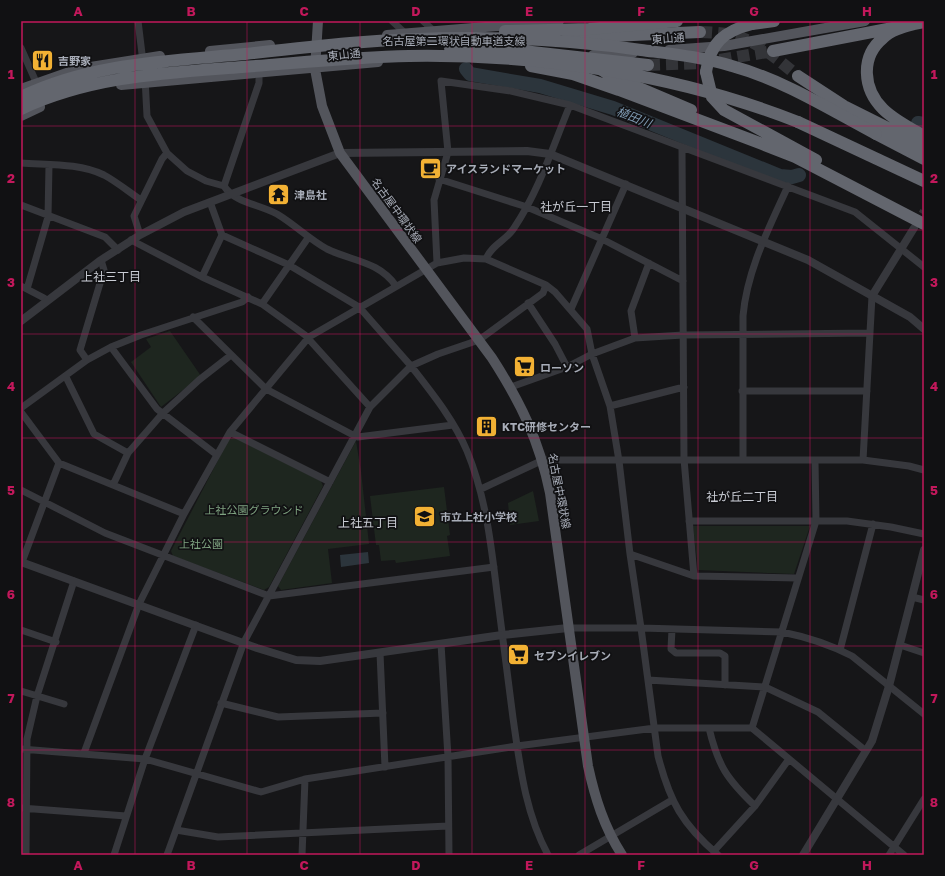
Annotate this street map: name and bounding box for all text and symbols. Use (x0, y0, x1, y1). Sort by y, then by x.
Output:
text: A (73, 3, 83, 19)
text: B (186, 3, 196, 19)
text: C (299, 3, 309, 19)
text: D (411, 3, 421, 19)
text: E (525, 3, 533, 19)
text: F (637, 3, 645, 19)
text: G (749, 3, 759, 19)
text: H (862, 3, 872, 19)
street label: 東山通 (651, 30, 685, 46)
street label: 名古屋第二環状自動車道支線 (383, 34, 526, 47)
street label: 東山通 (327, 46, 361, 62)
restaurant icon: 吉野家 (30, 47, 56, 73)
place label: 吉野家 (58, 54, 91, 67)
text: 1 (8, 66, 15, 82)
text: 1 (931, 66, 938, 82)
water label: 植田川 (614, 103, 655, 131)
cafe icon: アイスランドマーケット (417, 155, 443, 181)
place label: アイスランドマーケット (446, 162, 566, 175)
text: 2 (7, 170, 15, 186)
text: 2 (930, 170, 938, 186)
street label: 名古屋中環状線 (369, 175, 425, 245)
temple icon: 津島社 (265, 181, 291, 207)
place label: 津島社 (294, 188, 327, 201)
district label: 社が丘一丁目 (540, 199, 612, 214)
district label: 上社三丁目 (81, 269, 141, 284)
text: 3 (7, 274, 15, 290)
text: 3 (930, 274, 938, 290)
supermarket icon: ローソン (512, 354, 538, 380)
place label: ローソン (540, 361, 584, 374)
text: 4 (7, 378, 15, 394)
text: 4 (930, 378, 938, 394)
building icon: KTC研修センター (474, 413, 500, 439)
place label: KTC研修センター (502, 420, 591, 433)
street label: 名古屋中環状線 (546, 452, 574, 530)
text: 5 (7, 482, 15, 498)
text: 5 (930, 482, 938, 498)
district label: 社が丘二丁目 (706, 489, 778, 504)
park label: 上社公園グラウンド (205, 503, 304, 516)
school or university icon: 市立上社小学校 (411, 503, 437, 529)
place label: 市立上社小学校 (440, 510, 517, 523)
district label: 上社五丁目 (338, 515, 398, 530)
park label: 上社公園 (179, 537, 223, 550)
text: 6 (7, 586, 15, 602)
text: 6 (930, 586, 938, 602)
supermarket icon: セブンイレブン (505, 642, 531, 668)
place label: セブンイレブン (534, 649, 611, 662)
text: 7 (7, 690, 15, 706)
text: 7 (930, 690, 938, 706)
text: 8 (7, 794, 15, 810)
text: 8 (930, 794, 938, 810)
text: A (73, 857, 83, 873)
text: B (186, 857, 196, 873)
text: C (299, 857, 309, 873)
text: D (411, 857, 421, 873)
text: E (525, 857, 533, 873)
text: F (637, 857, 645, 873)
text: G (749, 857, 759, 873)
text: H (862, 857, 872, 873)

